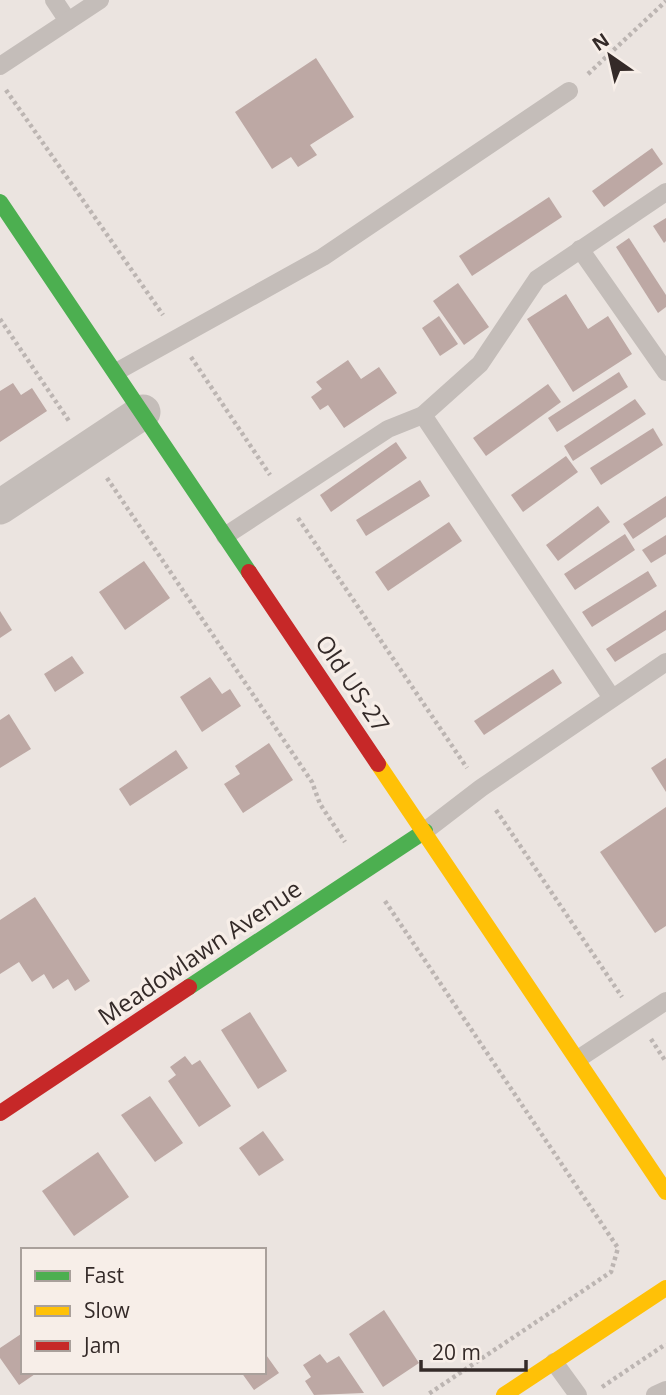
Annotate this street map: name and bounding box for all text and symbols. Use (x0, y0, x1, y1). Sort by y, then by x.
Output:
north arrow (575, 21, 645, 91)
text: N (587, 27, 614, 57)
street label: Old US-27 (308, 628, 398, 739)
street label: Meadowlawn Avenue (91, 871, 307, 1032)
legend (21, 1248, 266, 1374)
text: Fast (84, 1261, 124, 1289)
text: Slow (84, 1296, 130, 1324)
scale bar (421, 1328, 526, 1372)
text: Jam (82, 1331, 121, 1359)
text: 20 m (432, 1338, 481, 1366)

